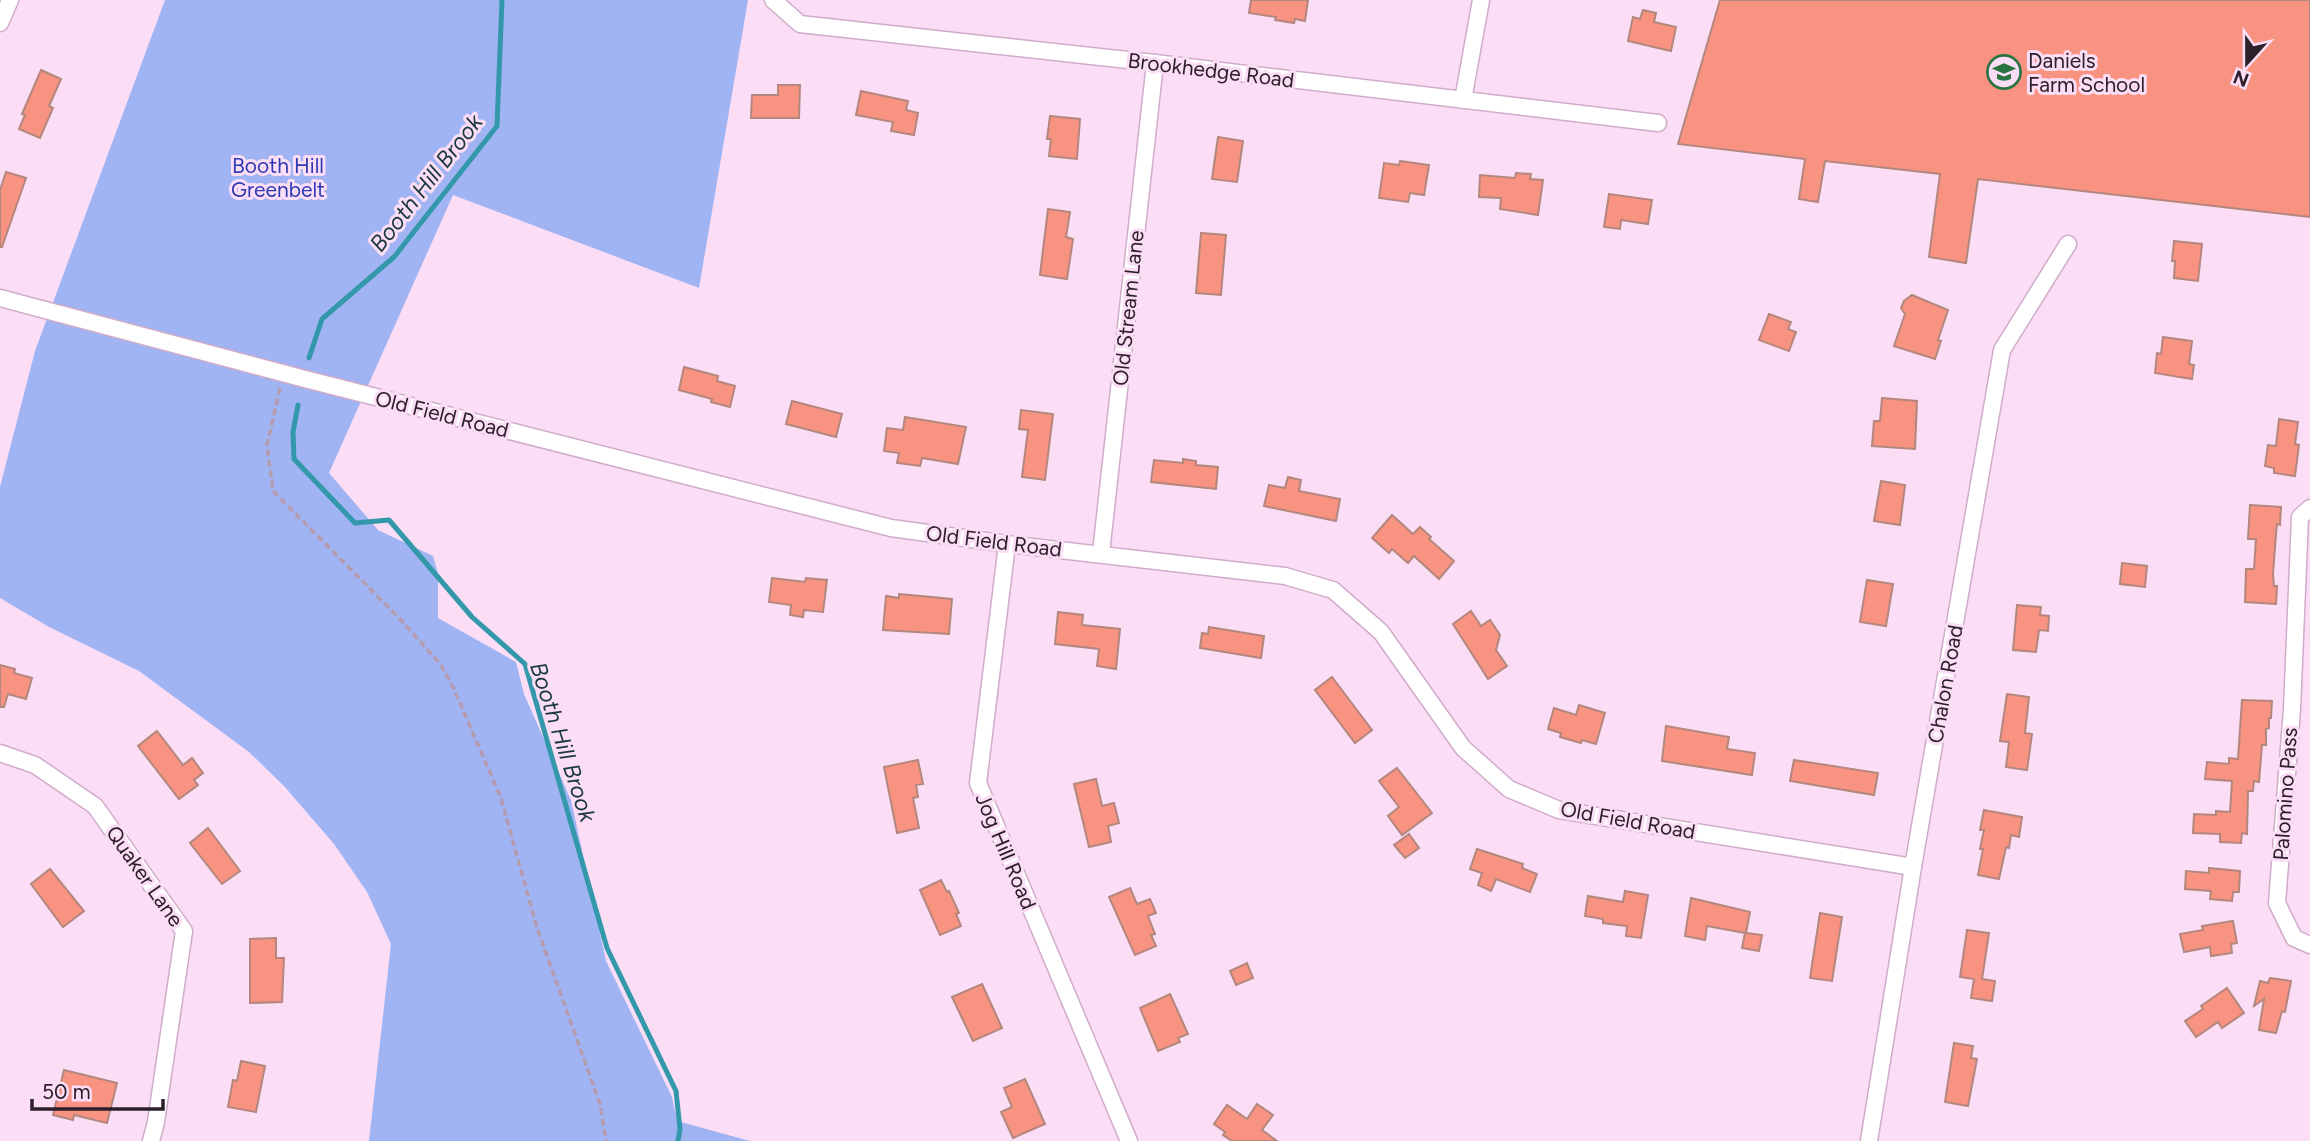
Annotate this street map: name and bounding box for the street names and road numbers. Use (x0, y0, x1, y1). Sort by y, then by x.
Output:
street label: Brookhedge Road (1126, 47, 1296, 93)
street label: Old Stream Lane (1107, 229, 1149, 387)
street label: Old Field Road (373, 385, 511, 443)
street label: Old Field Road (925, 520, 1063, 562)
street label: Chalon Road (1922, 623, 1968, 745)
street label: Palomino Pass (2268, 727, 2302, 861)
street label: Jog Hill Road (970, 789, 1042, 913)
street label: Old Field Road (1559, 796, 1697, 844)
street label: Quaker Lane (101, 821, 189, 931)

